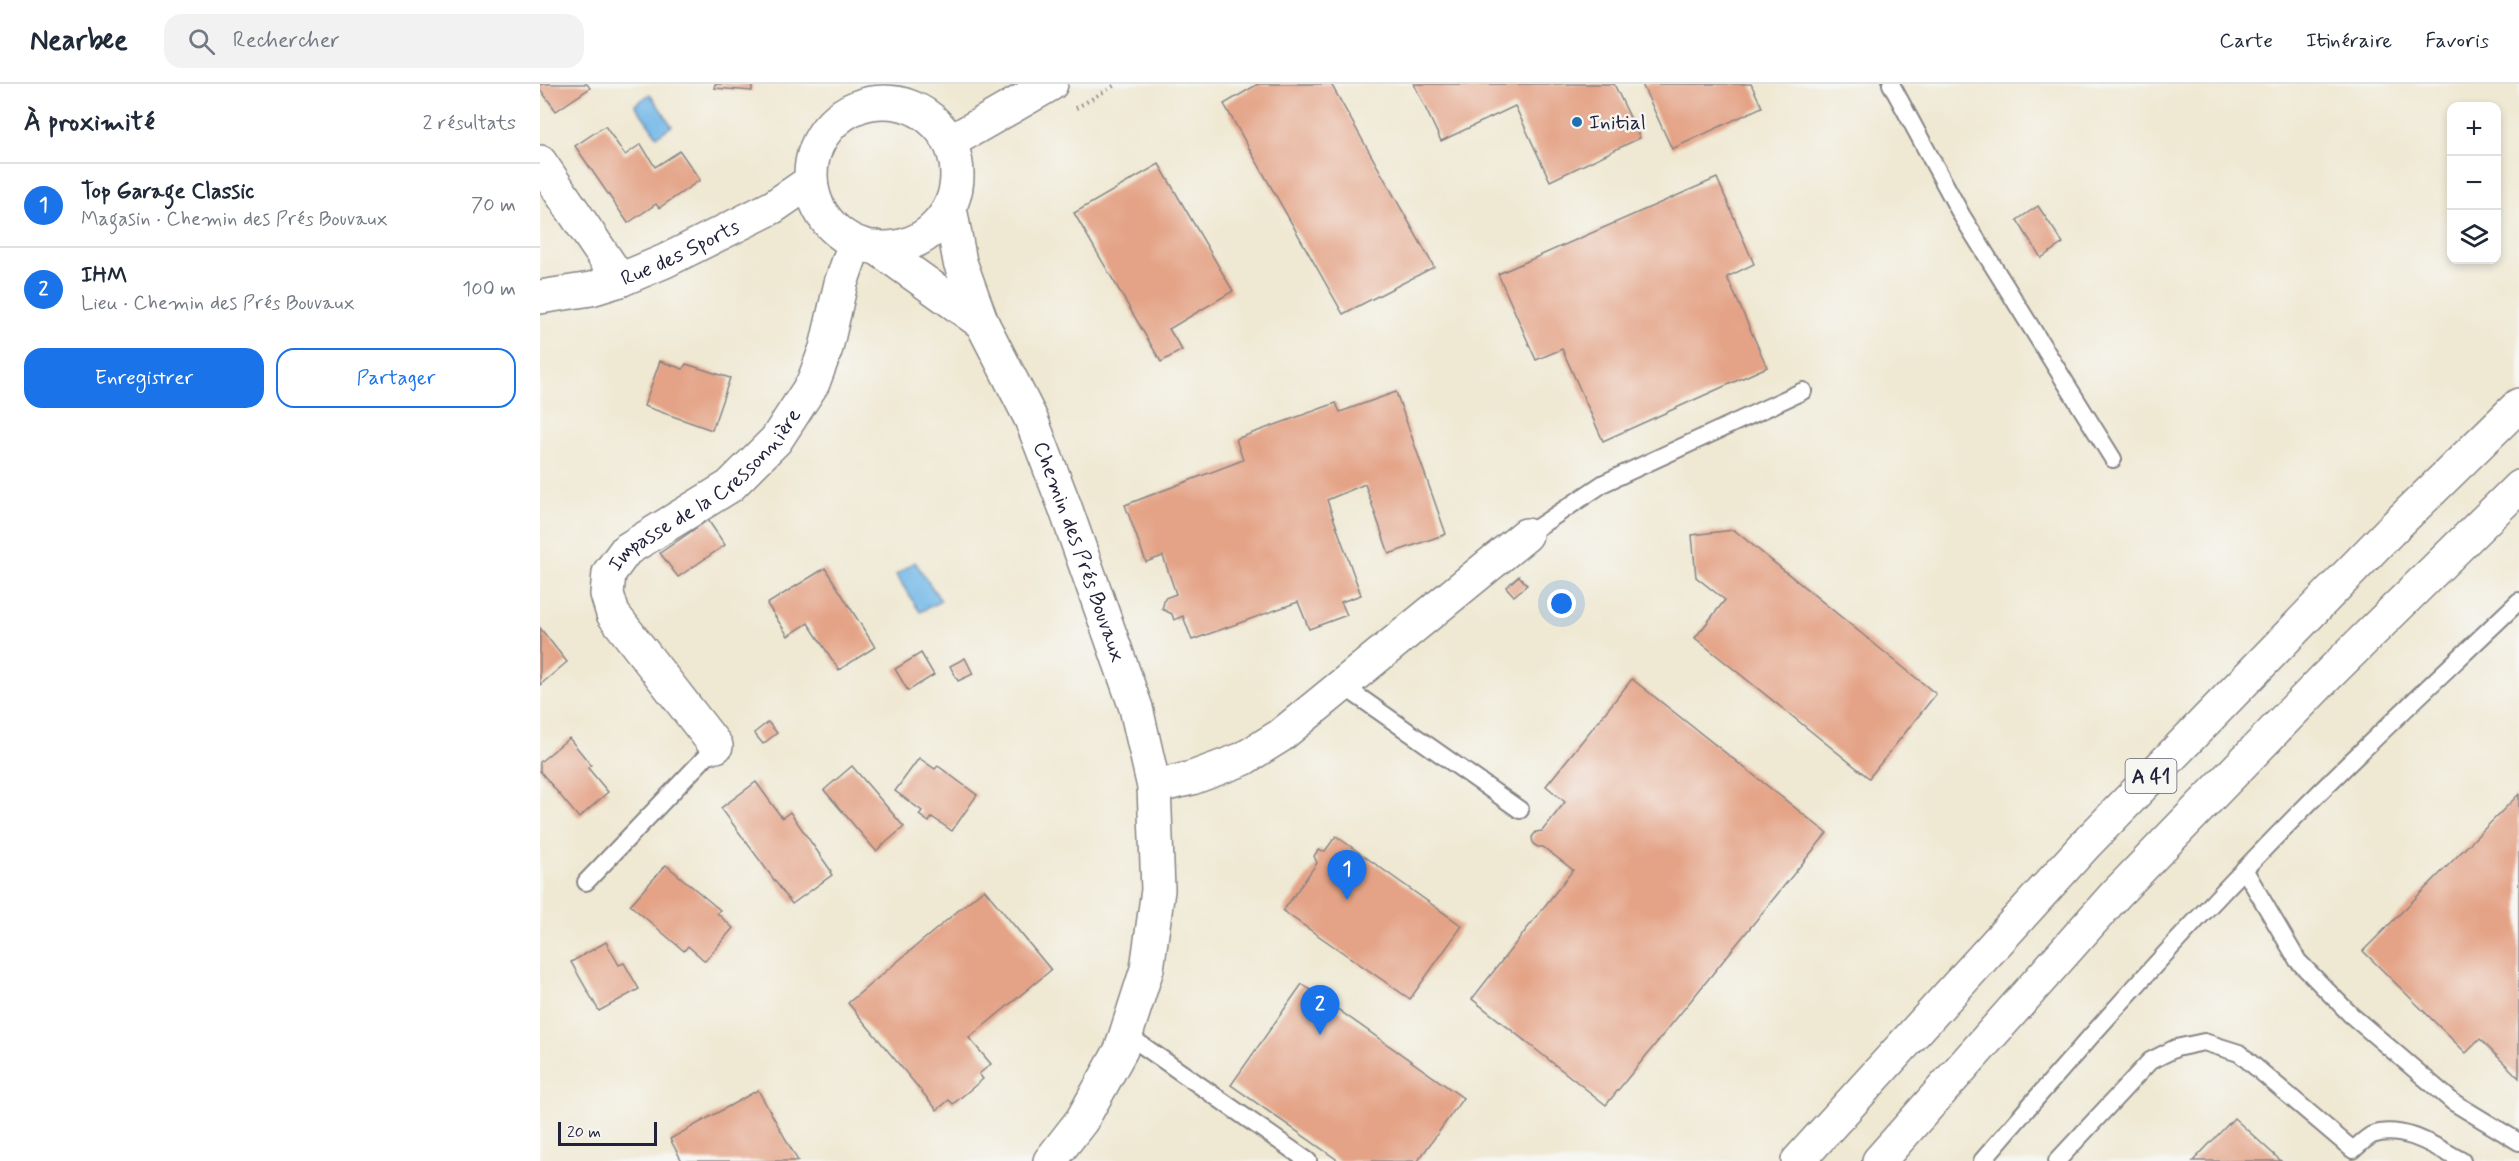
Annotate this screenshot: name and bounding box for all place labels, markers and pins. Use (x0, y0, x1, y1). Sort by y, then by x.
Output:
place label: Initial (1589, 109, 1646, 137)
marker: Initial (1570, 115, 1584, 129)
pin: 1 (1328, 850, 1366, 900)
pin: 2 (1300, 986, 1340, 1035)

